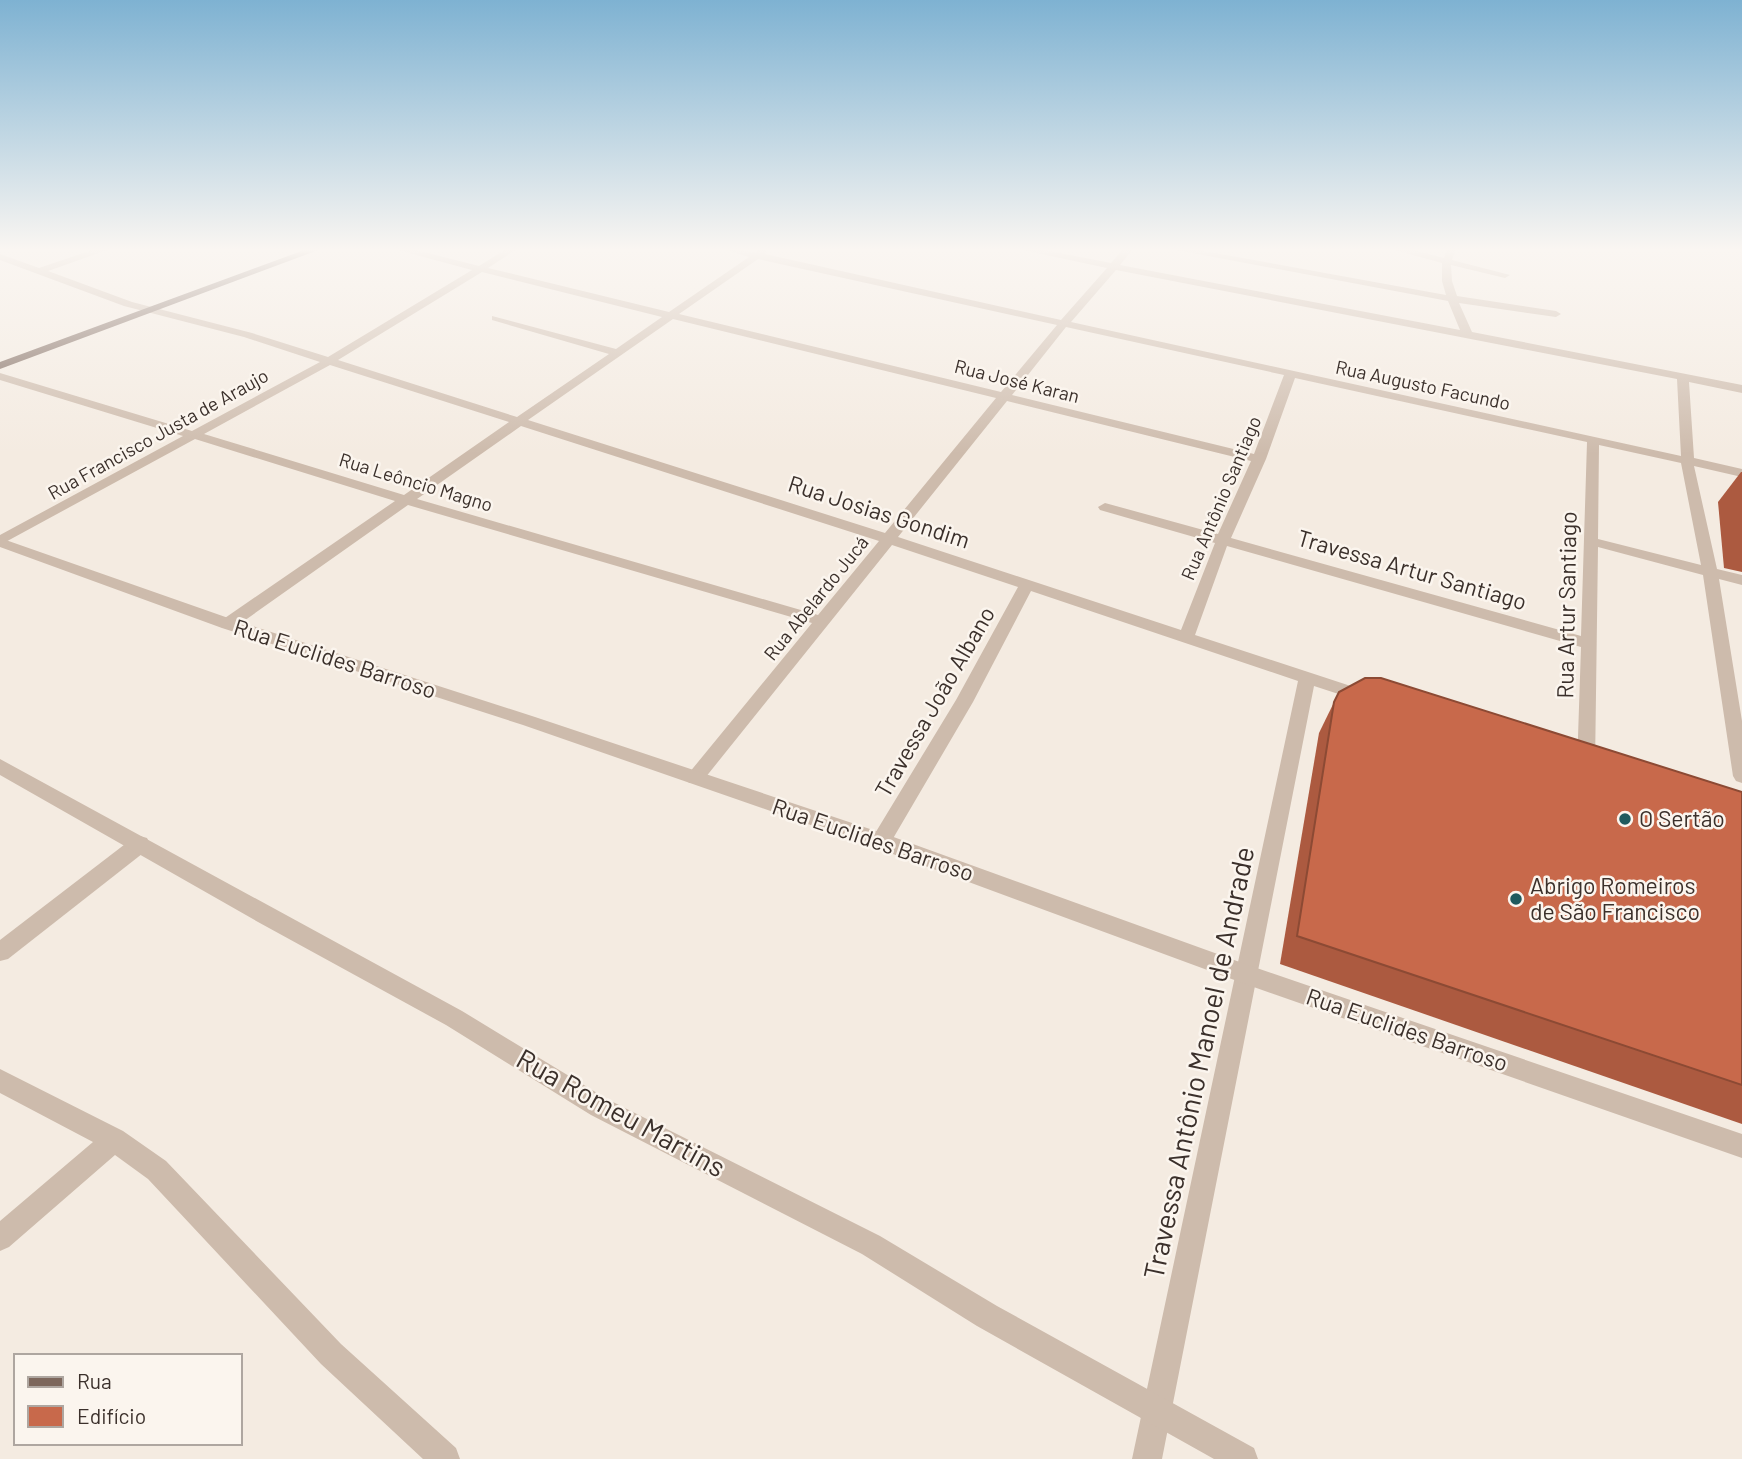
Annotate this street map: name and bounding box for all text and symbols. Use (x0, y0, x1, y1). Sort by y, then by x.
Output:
street label: Rua José Karan (952, 354, 1082, 407)
street label: Rua Augusto Facundo (1334, 355, 1513, 414)
street label: Rua Francisco Justa de Araujo (43, 363, 272, 504)
street label: Rua Antônio Santiago (1176, 412, 1266, 583)
street label: Rua Leôncio Magno (337, 447, 496, 516)
street label: Rua Josias Gondim (785, 469, 974, 554)
street label: Rua Artur Santiago (1550, 511, 1582, 699)
street label: Travessa Artur Santiago (1294, 523, 1530, 615)
street label: Rua Abelardo Jucá (758, 531, 873, 665)
street label: Travessa João Albano (868, 601, 1000, 802)
street label: Rua Euclides Barroso (231, 612, 440, 704)
street label: Rua Euclides Barroso (769, 791, 978, 887)
place label: O Sertão (1639, 804, 1725, 832)
marker: O Sertão (1617, 811, 1633, 827)
street label: Travessa Antônio Manoel de Andrade (1135, 843, 1261, 1282)
place label: Abrigo Romeiros de São Francisco (1530, 871, 1700, 925)
marker: Abrigo Romeiros de São Francisco (1508, 891, 1524, 907)
street label: Rua Euclides Barroso (1303, 981, 1512, 1077)
street label: Rua Romeu Martins (511, 1041, 732, 1184)
legend (14, 1354, 242, 1445)
text: Rua (77, 1368, 112, 1393)
text: Edifício (77, 1403, 146, 1428)

